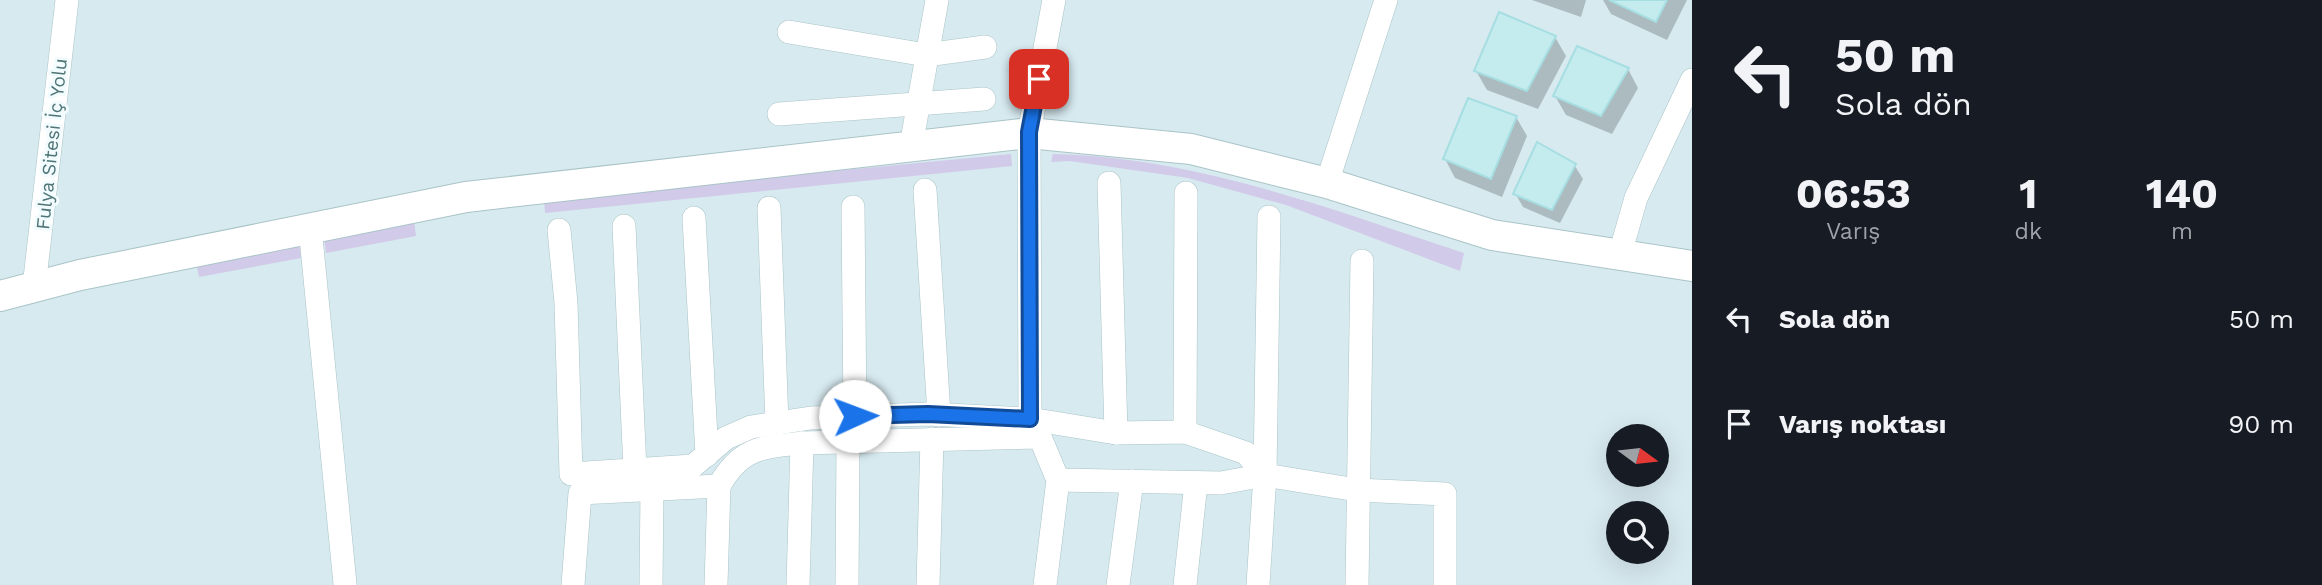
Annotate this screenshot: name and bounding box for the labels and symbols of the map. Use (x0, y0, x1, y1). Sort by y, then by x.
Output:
pin (1009, 49, 1069, 109)
street label: Fulya Sitesi İç Yolu (31, 57, 72, 231)
position arrow (818, 379, 892, 453)
north arrow (1606, 424, 1670, 486)

